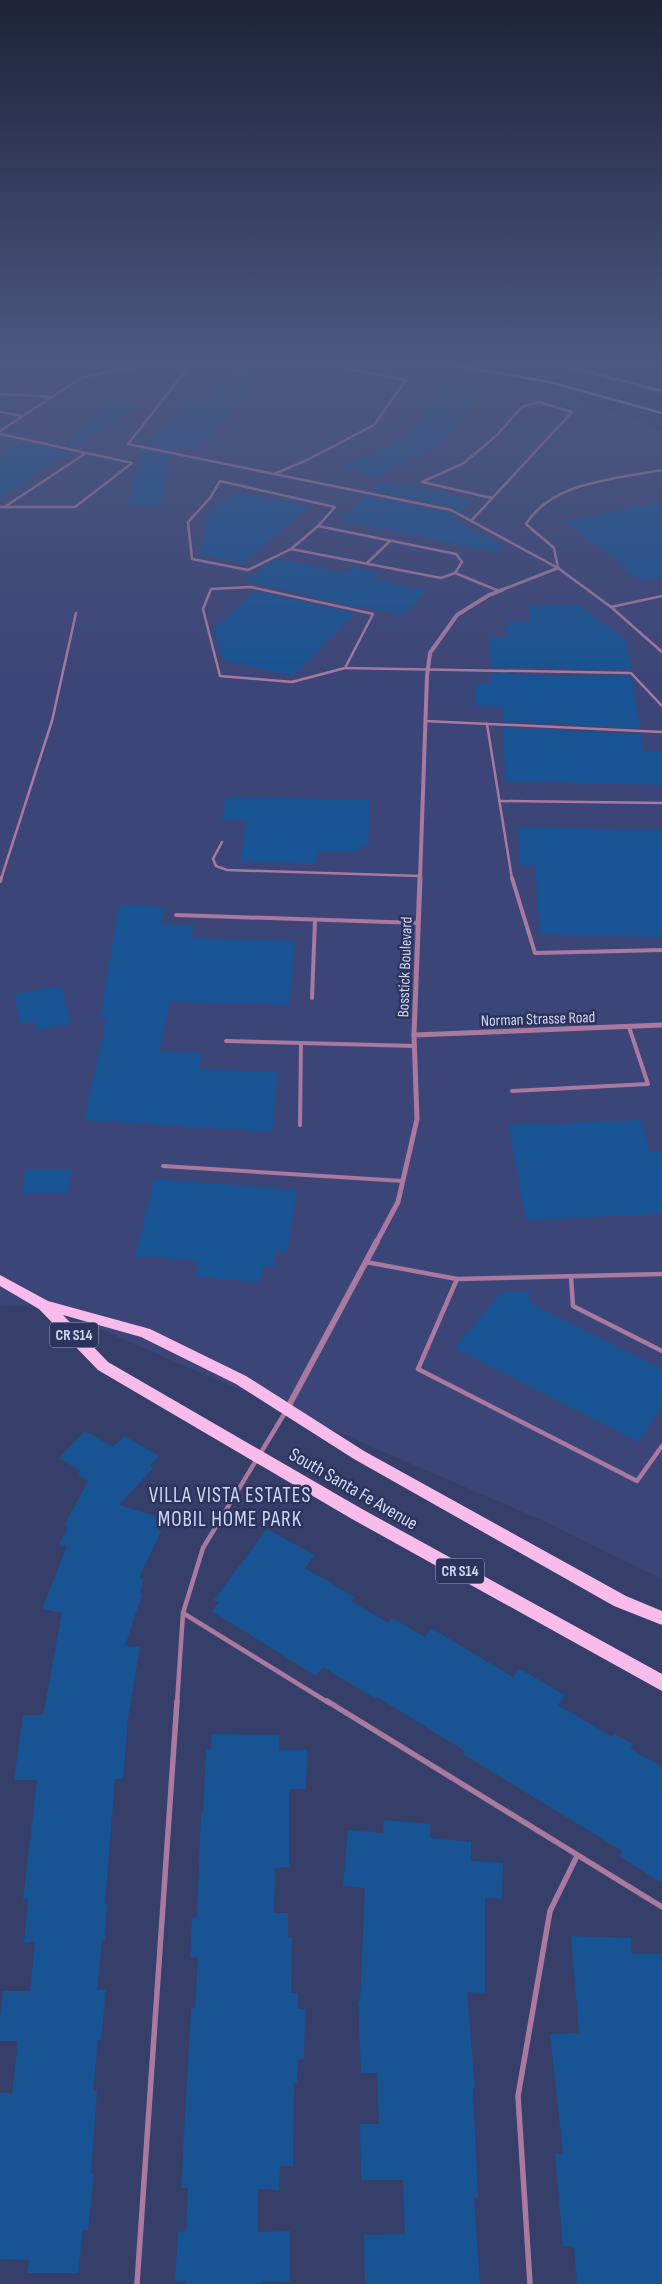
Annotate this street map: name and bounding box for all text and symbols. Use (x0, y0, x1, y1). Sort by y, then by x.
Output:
street label: Bosstick Boulevard (394, 916, 417, 1018)
street label: Norman Strasse Road (481, 1008, 596, 1031)
road number: CR S14 (50, 1322, 98, 1348)
street label: South Santa Fe Avenue (285, 1443, 422, 1535)
district label: VILLA VISTA ESTATES MOBIL HOME PARK (149, 1483, 311, 1532)
road number: CR S14 (436, 1558, 484, 1584)

